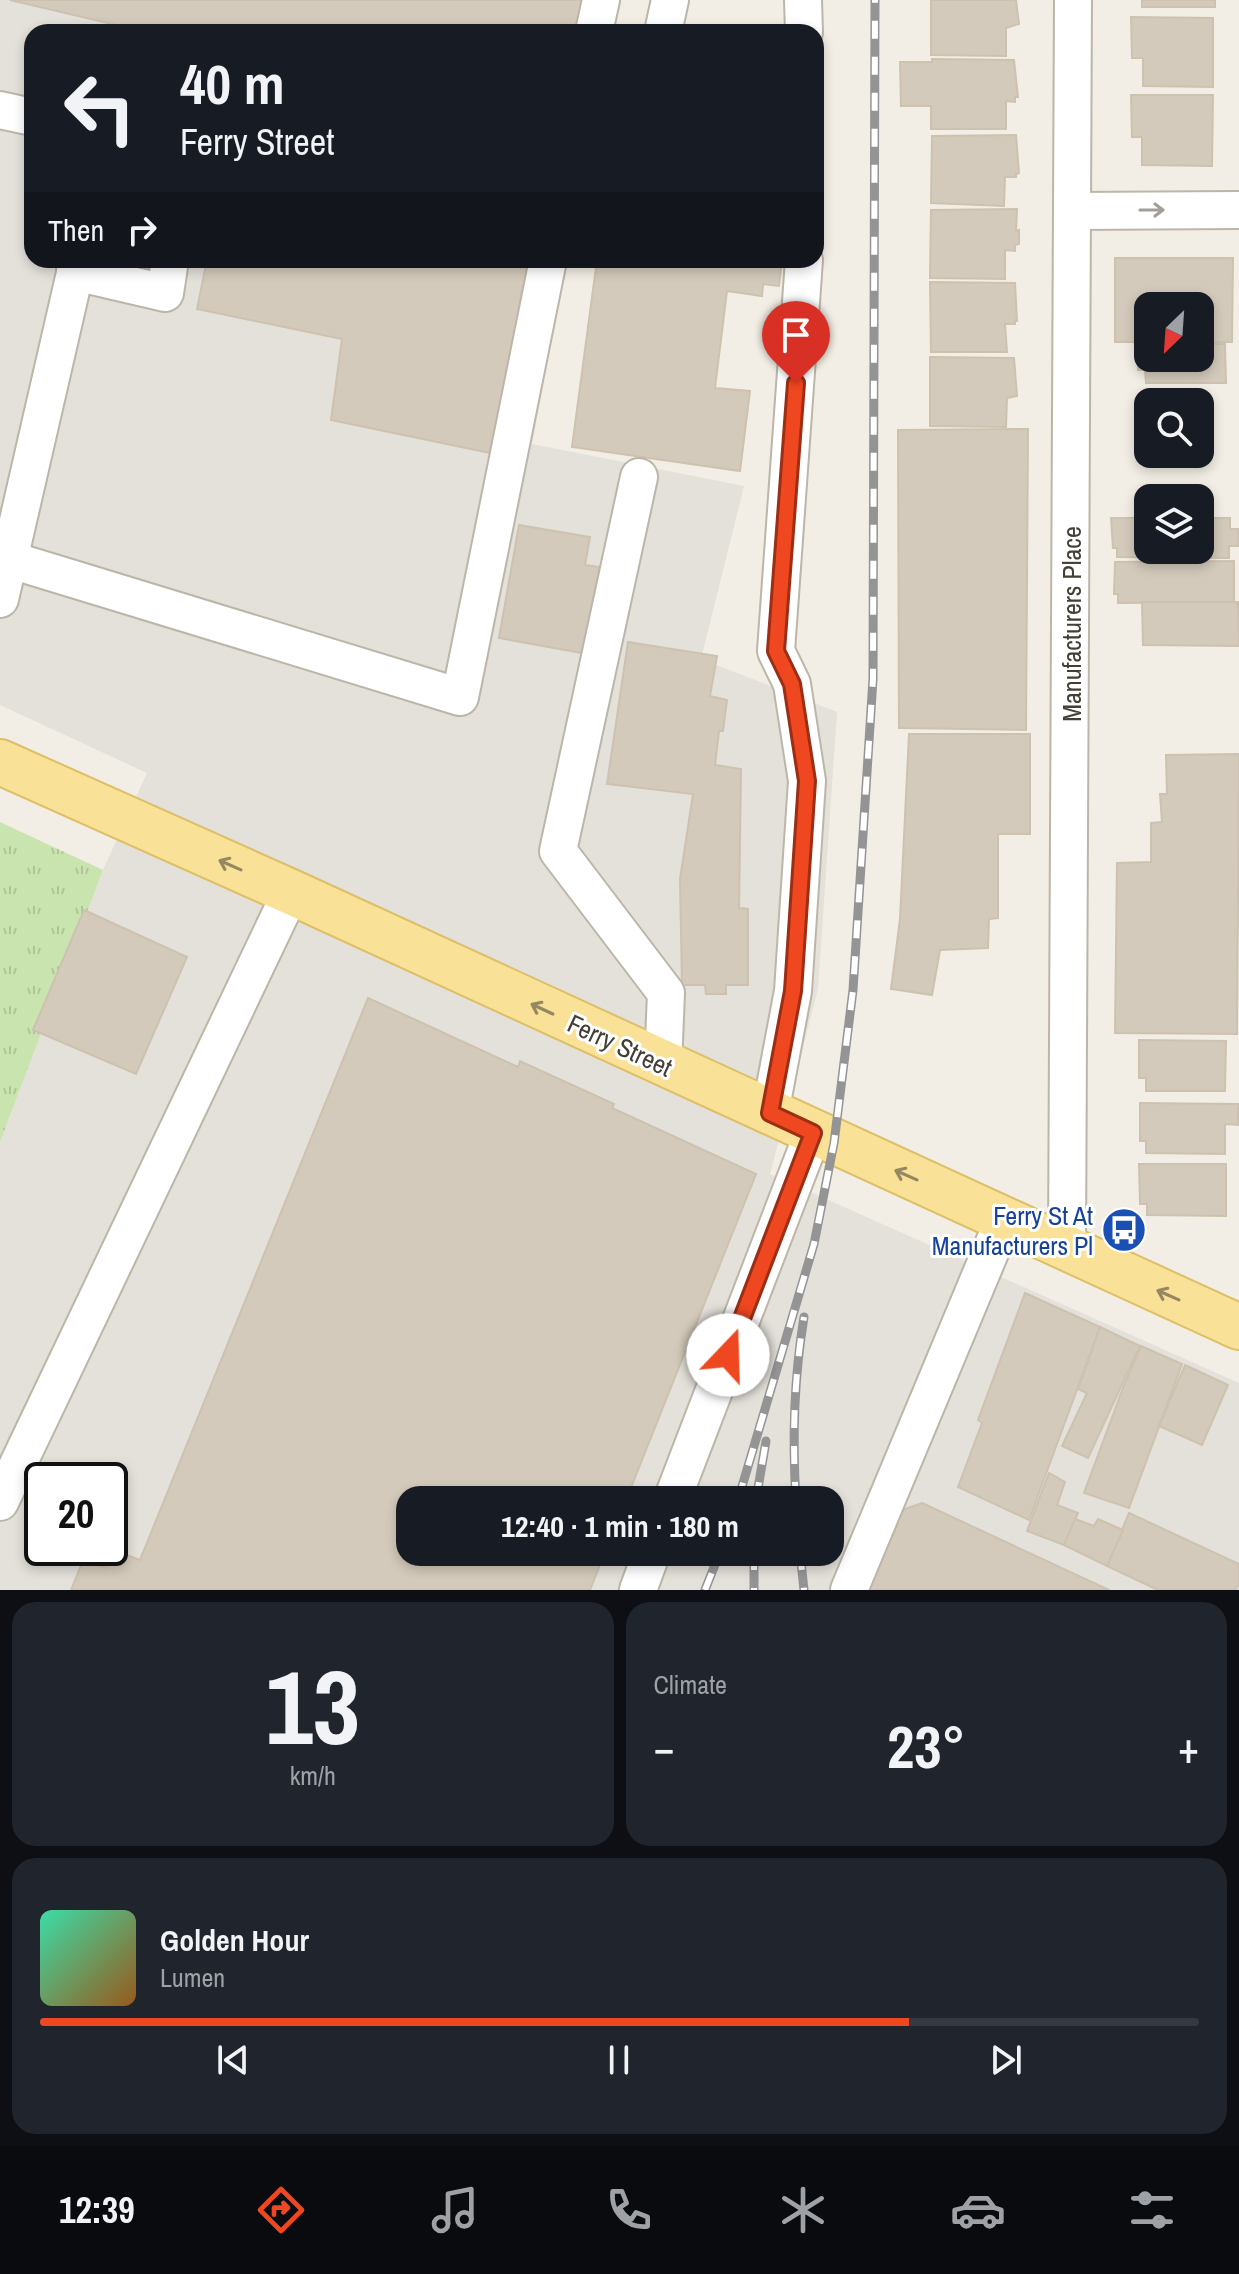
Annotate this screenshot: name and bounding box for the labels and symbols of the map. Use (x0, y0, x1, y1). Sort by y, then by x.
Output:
one-way arrow (1138, 202, 1165, 218)
north arrow (1134, 292, 1214, 372)
pin (762, 301, 830, 383)
street label: Manufacturers Place (1054, 526, 1089, 722)
one-way arrow (218, 856, 243, 871)
one-way arrow (531, 1001, 555, 1016)
street label: Ferry Street (562, 1006, 678, 1084)
one-way arrow (894, 1167, 918, 1182)
place label: Ferry St At Manufacturers Pl (932, 1198, 1093, 1263)
bus stop icon: Ferry St At Manufacturers Pl (1100, 1206, 1148, 1254)
one-way arrow (1156, 1286, 1181, 1301)
position arrow (686, 1313, 770, 1397)
speed limit sign: 20 (24, 1462, 128, 1566)

